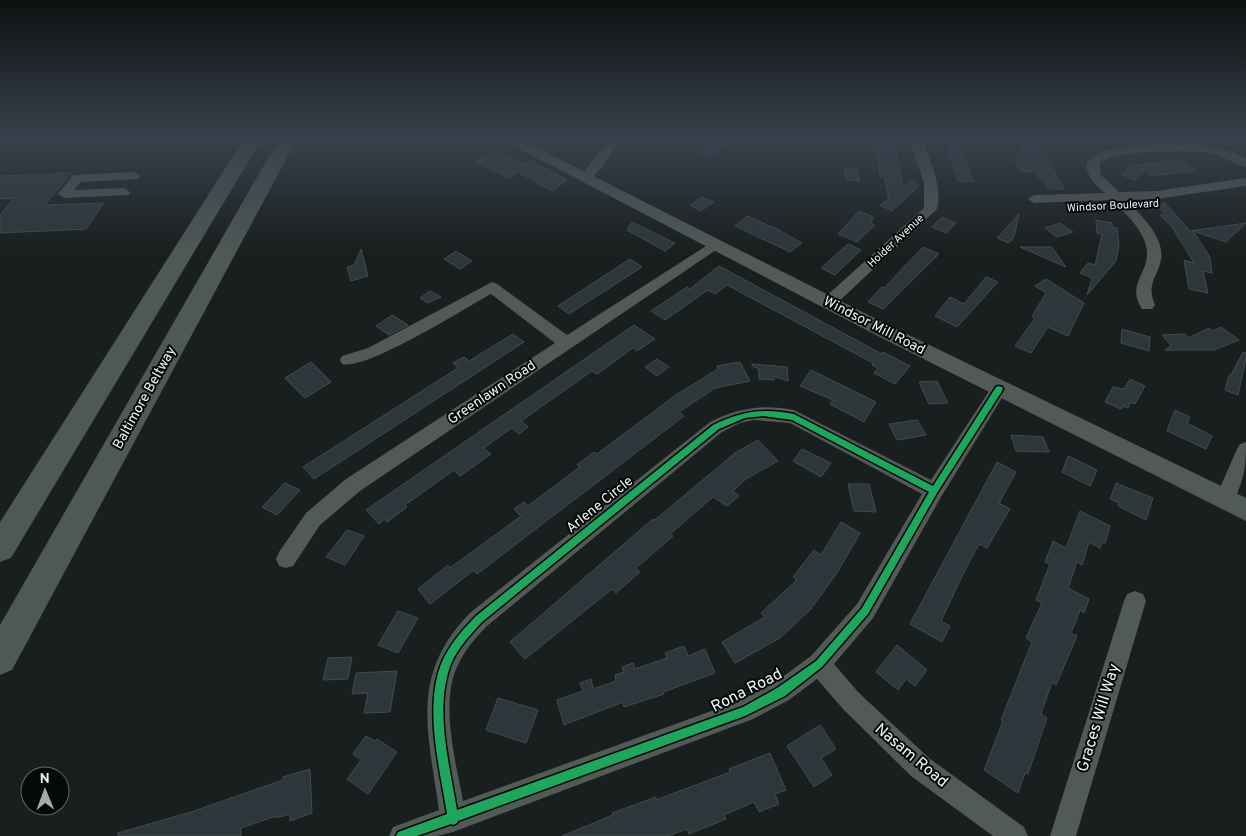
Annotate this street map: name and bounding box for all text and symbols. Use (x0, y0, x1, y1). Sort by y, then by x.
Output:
street label: Windsor Boulevard (1067, 197, 1159, 215)
street label: Holder Avenue (865, 211, 927, 271)
street label: Windsor Mill Road (820, 293, 928, 359)
street label: Baltimore Beltway (110, 344, 180, 452)
street label: Greenlawn Road (445, 357, 539, 429)
street label: Arlene Circle (563, 473, 637, 537)
street label: Graces Will Way (1073, 661, 1125, 775)
street label: Rona Road (708, 665, 786, 717)
street label: Nasam Road (870, 720, 952, 792)
north arrow (20, 766, 70, 816)
text: N (40, 771, 50, 788)

